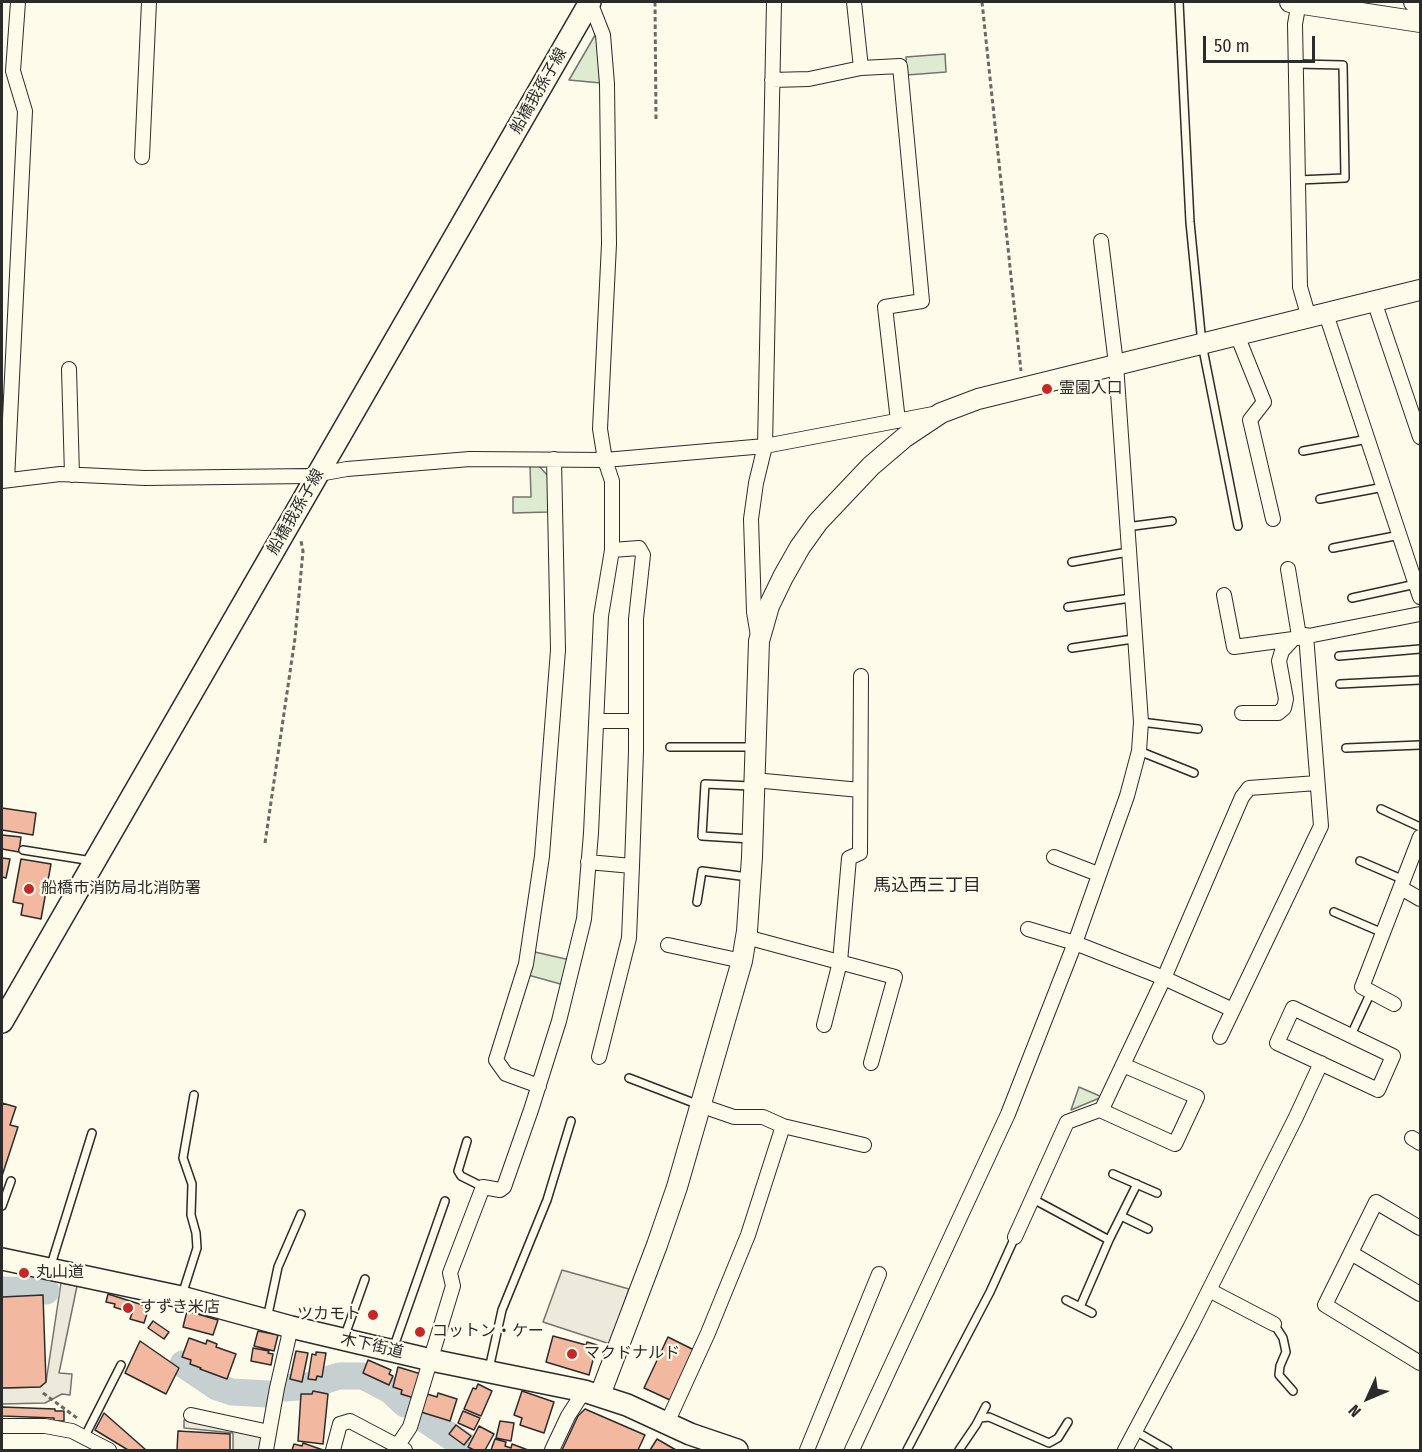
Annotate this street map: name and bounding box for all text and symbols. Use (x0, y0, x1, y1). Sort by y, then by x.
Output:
scale bar (1206, 24, 1318, 62)
text: 50 m (1214, 35, 1250, 57)
street label: 船橋我孫子線 (507, 45, 571, 137)
place label: 霊園入口 (1059, 379, 1123, 399)
marker: 霊園入口 (1040, 382, 1054, 396)
street label: 船橋我孫子線 (264, 466, 328, 558)
district label: 馬込西三丁目 (873, 875, 981, 897)
place label: 船橋市消防局北消防署 (41, 879, 201, 899)
marker: 船橋市消防局北消防署 (22, 882, 36, 896)
place label: 丸山道 (36, 1263, 84, 1283)
marker: 丸山道 (17, 1266, 31, 1280)
place label: すずき米店 (140, 1298, 220, 1318)
marker: すずき米店 (121, 1301, 135, 1315)
place label: ツカモト (297, 1305, 361, 1325)
marker: ツカモト (366, 1308, 380, 1322)
place label: コットン・ケー (432, 1322, 544, 1342)
marker: コットン・ケー (413, 1325, 427, 1339)
street label: 木下街道 (339, 1329, 405, 1363)
place label: マクドナルド (584, 1344, 680, 1364)
marker: マクドナルド (565, 1347, 579, 1361)
north arrow (1338, 1368, 1398, 1428)
text: N (1345, 1401, 1365, 1421)

